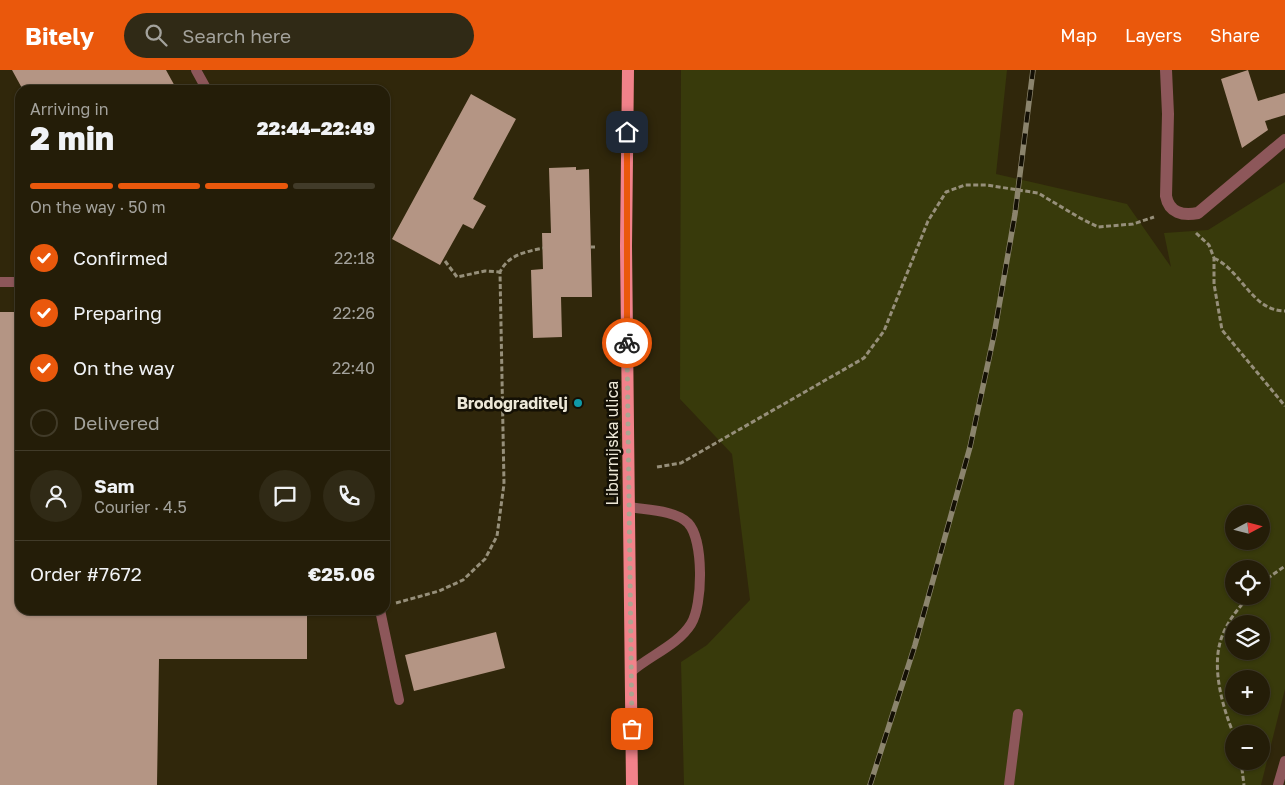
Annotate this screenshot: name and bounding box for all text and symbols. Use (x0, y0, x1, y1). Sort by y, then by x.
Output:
search box (124, 13, 474, 58)
text: Bitely (25, 21, 94, 50)
icon: search (142, 21, 170, 49)
text: Search here (182, 24, 291, 47)
text: Map (1060, 24, 1097, 46)
text: Layers (1125, 24, 1182, 46)
text: Share (1210, 24, 1260, 46)
text: Arriving in (30, 99, 109, 119)
pin (606, 111, 648, 153)
text: 22:44–22:49 (257, 116, 375, 139)
icon: home (613, 118, 641, 146)
text: 2 min (30, 119, 114, 157)
text: On the way · 50 m (30, 197, 166, 217)
icon: check (30, 244, 58, 272)
text: Confirmed (73, 246, 168, 269)
text: 22:18 (334, 248, 375, 268)
icon: check (30, 299, 58, 327)
text: Preparing (73, 301, 162, 324)
text: 22:26 (333, 303, 375, 323)
courier (602, 318, 652, 368)
icon: bike (613, 329, 641, 357)
icon: check (30, 354, 58, 382)
text: On the way (73, 356, 175, 379)
text: 22:40 (332, 358, 375, 378)
street label: Liburnijska ulica (602, 381, 622, 505)
place label: Brodograditelj (457, 393, 568, 413)
marker: Brodograditelj (572, 397, 584, 409)
text: Delivered (73, 411, 160, 434)
button: person (30, 470, 82, 522)
button: chat (259, 470, 311, 522)
button: phone (323, 470, 375, 522)
text: Sam (94, 474, 134, 497)
text: Courier · 4.5 (94, 497, 187, 517)
north arrow (1225, 505, 1270, 550)
map controls (1225, 505, 1270, 770)
button: locate (1225, 560, 1270, 605)
text: Order #7672 (30, 562, 142, 585)
text: €25.06 (308, 562, 375, 585)
button: layers (1225, 615, 1270, 660)
button: + (1225, 670, 1270, 715)
pin (611, 708, 653, 750)
icon: bag (618, 715, 646, 743)
button: − (1225, 725, 1270, 770)

